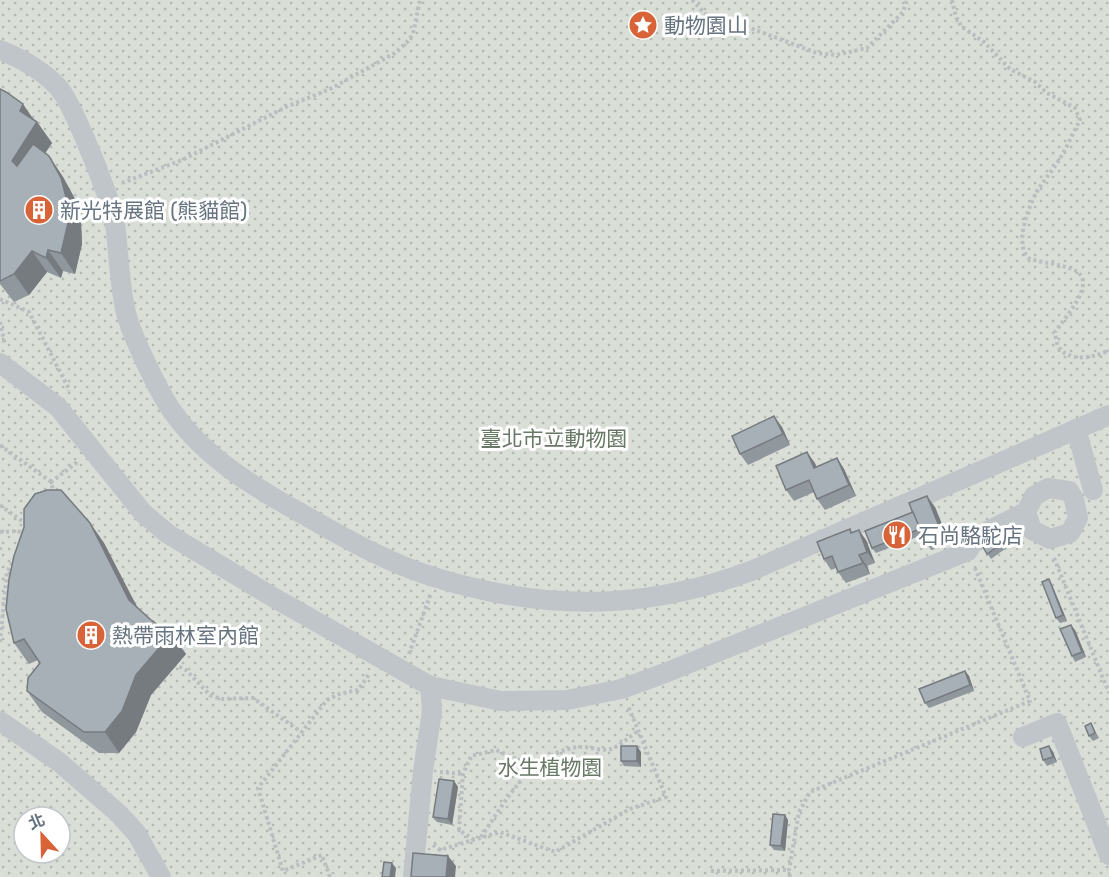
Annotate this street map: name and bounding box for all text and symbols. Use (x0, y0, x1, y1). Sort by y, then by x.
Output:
place icon: 動物園山 (627, 9, 659, 41)
place label: 動物園山 (664, 13, 748, 38)
building icon: 新光特展館 (熊貓館) (23, 194, 55, 226)
place label: 新光特展館 (熊貓館) (60, 198, 247, 223)
park label: 臺北市立動物園 (481, 426, 628, 451)
restaurant icon: 石尚駱駝店 (881, 519, 913, 551)
place label: 石尚駱駝店 (918, 523, 1023, 548)
building icon: 熱帶雨林室內館 (75, 619, 107, 651)
place label: 熱帶雨林室內館 (112, 623, 259, 648)
park label: 水生植物園 (498, 755, 603, 780)
north arrow (12, 805, 72, 865)
text: 北 (26, 810, 48, 833)

